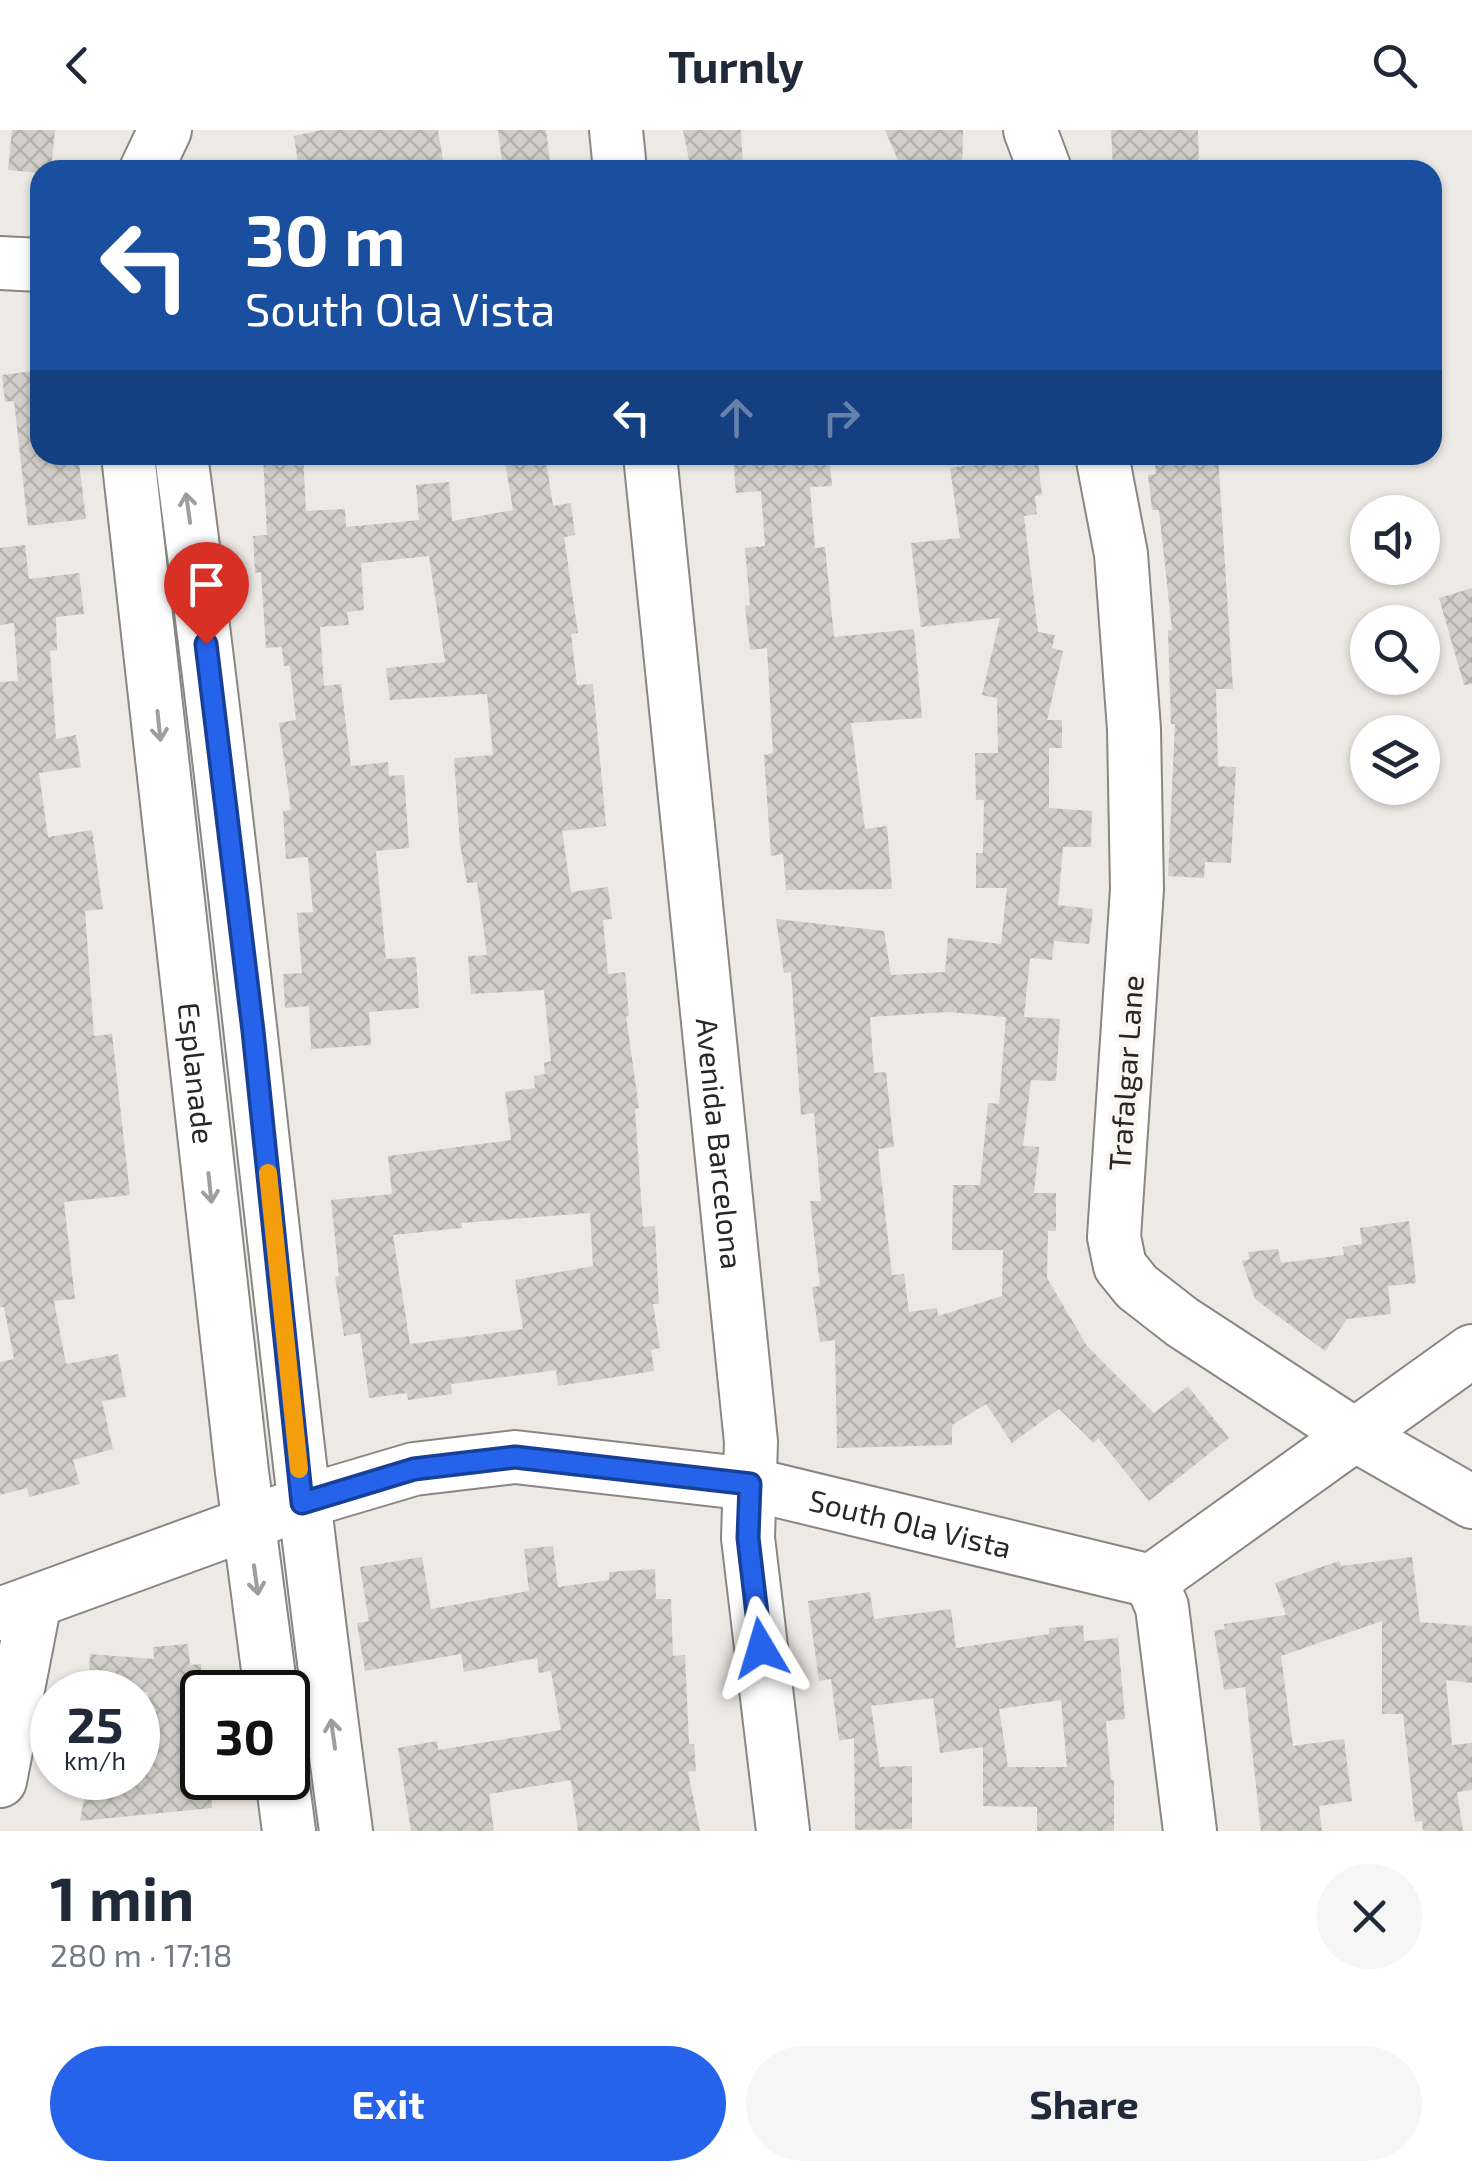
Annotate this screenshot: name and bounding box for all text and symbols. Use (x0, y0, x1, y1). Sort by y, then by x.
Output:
icon: back (50, 38, 105, 93)
text: Turnly (668, 38, 804, 92)
icon: search (1367, 38, 1422, 93)
text: 30 m (245, 196, 406, 280)
icon: left (80, 200, 210, 330)
text: South Ola Vista (245, 281, 555, 335)
icon: left (604, 390, 659, 445)
icon: ahead (709, 390, 764, 445)
icon: right (814, 390, 869, 445)
one-way arrow (179, 492, 197, 525)
map controls (1350, 495, 1440, 805)
button: sound (1350, 495, 1440, 585)
pin (164, 542, 249, 645)
icon: arrive (179, 557, 234, 612)
button: search (1350, 605, 1440, 695)
one-way arrow (150, 709, 169, 741)
button: layers (1350, 715, 1440, 805)
street label: Trafalgar Lane (1100, 974, 1150, 1172)
street label: Esplanade (171, 1001, 223, 1146)
street label: Avenida Barcelona (690, 1016, 751, 1271)
one-way arrow (201, 1171, 220, 1204)
street label: South Ola Vista (806, 1481, 1015, 1565)
one-way arrow (248, 1564, 266, 1596)
position arrow (709, 1596, 813, 1700)
speed limit sign: 30 (180, 1670, 310, 1800)
text: 25 (67, 1693, 123, 1753)
one-way arrow (323, 1719, 341, 1751)
text: km/h (64, 1745, 126, 1775)
text: 1 min (50, 1861, 194, 1933)
button: close (1317, 1864, 1422, 1969)
text: 280 m · 17:18 (50, 1935, 233, 1973)
button: Exit (50, 2046, 726, 2161)
button: Share (746, 2046, 1422, 2161)

